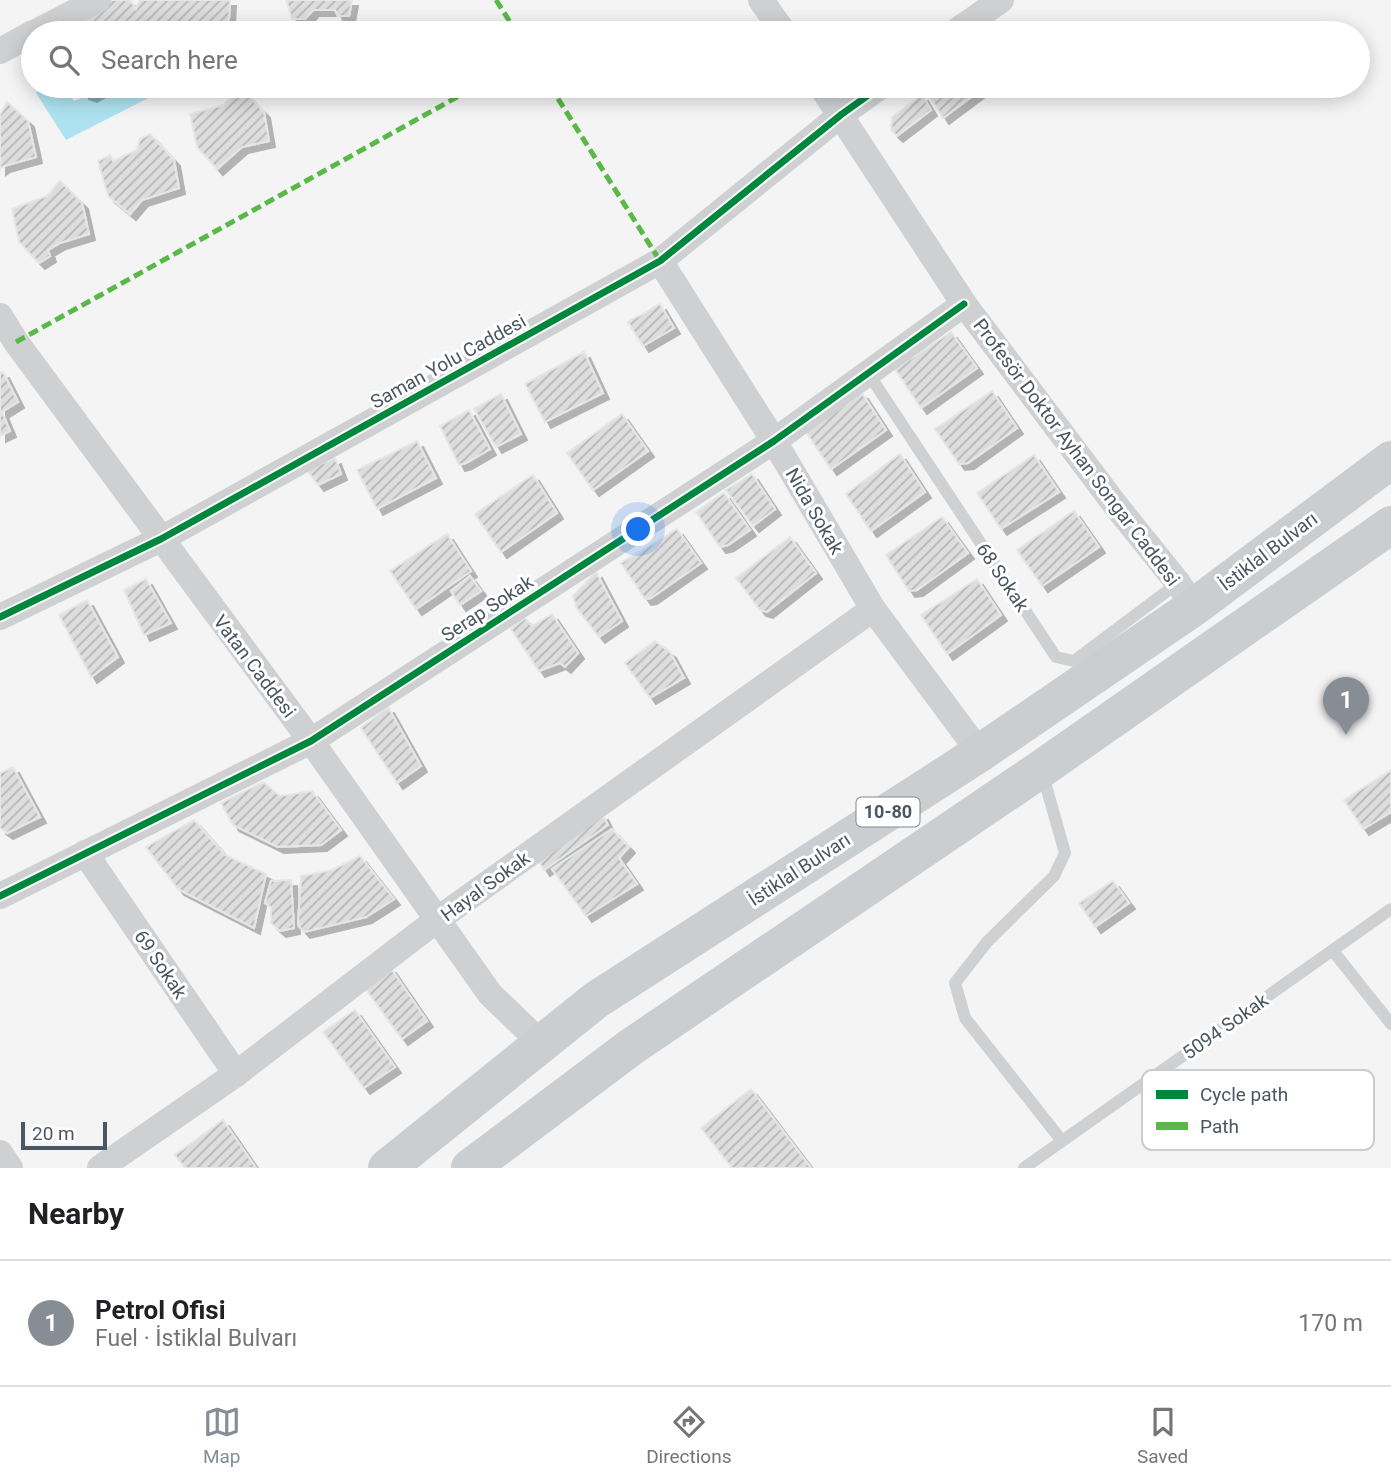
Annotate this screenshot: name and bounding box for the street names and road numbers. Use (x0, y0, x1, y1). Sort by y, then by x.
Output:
street label: Saman Yolu Caddesi (367, 309, 530, 414)
street label: Profesör Doktor Ayhan Songar Caddesi (969, 314, 1185, 590)
street label: Nida Sokak (781, 464, 849, 559)
street label: İstiklal Bulvarı (1215, 507, 1322, 596)
street label: 68 Sokak (971, 539, 1034, 616)
street label: Serap Sokak (437, 570, 538, 647)
street label: Vatan Caddesi (209, 611, 301, 722)
road number: 10-80 (856, 798, 920, 826)
street label: İstiklal Bulvarı (744, 828, 855, 911)
street label: Hayal Sokak (436, 846, 534, 926)
street label: 69 Sokak (129, 926, 192, 1003)
street label: 5094 Sokak (1178, 988, 1273, 1064)

